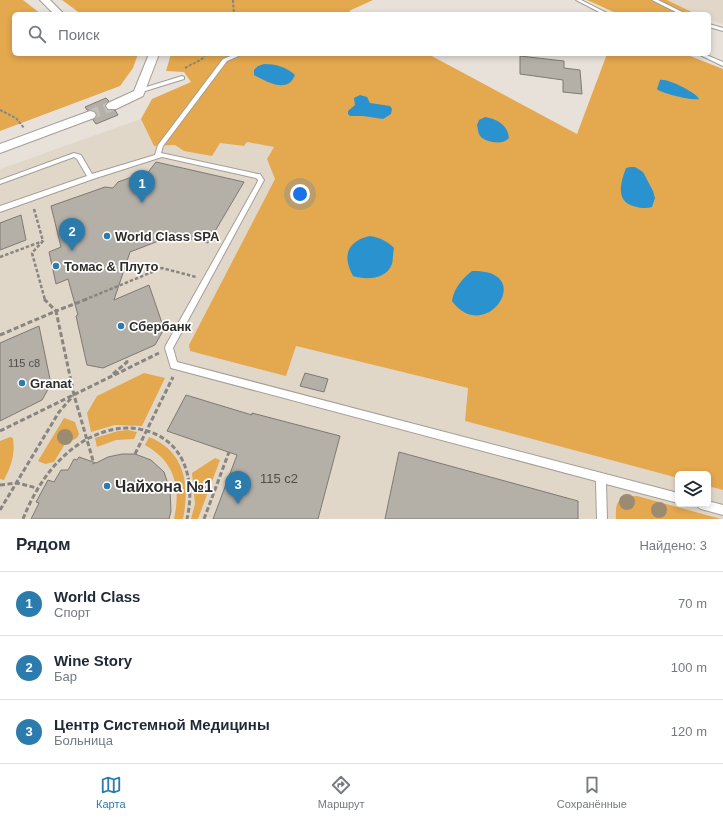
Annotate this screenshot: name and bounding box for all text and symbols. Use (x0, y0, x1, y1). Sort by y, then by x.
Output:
search box (12, 12, 711, 56)
icon: search (26, 23, 48, 45)
text: Поиск (58, 26, 100, 43)
pin: 1 (129, 170, 155, 203)
your location (290, 184, 310, 204)
pin: 2 (59, 218, 85, 251)
place label: World Class SPA (115, 229, 220, 244)
marker: World Class SPA (102, 231, 112, 241)
place label: Томас & Плуто (64, 259, 158, 274)
marker: Томас & Плуто (51, 261, 61, 271)
place label: Сбербанк (129, 319, 192, 334)
marker: Сбербанк (116, 321, 126, 331)
house number: 115 с8 (8, 357, 40, 369)
place label: Granat (30, 376, 73, 391)
marker: Granat (17, 378, 27, 388)
pin: 3 (225, 471, 251, 504)
house number: 115 с2 (260, 471, 298, 486)
map controls (675, 471, 711, 507)
button: layers (675, 471, 711, 507)
place label: Чайхона №1 (115, 478, 213, 495)
marker: Чайхона №1 (102, 481, 112, 491)
text: Рядом (16, 535, 71, 554)
text: Найдено: 3 (639, 538, 707, 553)
text: World Class (54, 588, 140, 605)
text: 1 (25, 596, 33, 611)
text: 70 m (678, 596, 707, 611)
text: Спорт (54, 605, 91, 620)
text: Wine Story (54, 652, 132, 669)
text: 2 (25, 660, 33, 675)
text: 100 m (671, 660, 707, 675)
text: Бар (54, 669, 77, 684)
text: Центр Системной Медицины (54, 716, 270, 733)
text: 3 (25, 724, 33, 739)
text: 120 m (671, 724, 707, 739)
text: Больница (54, 733, 113, 748)
tab: Карта (96, 774, 126, 810)
tab: Маршрут (318, 774, 365, 810)
tab: Сохранённые (557, 774, 627, 810)

